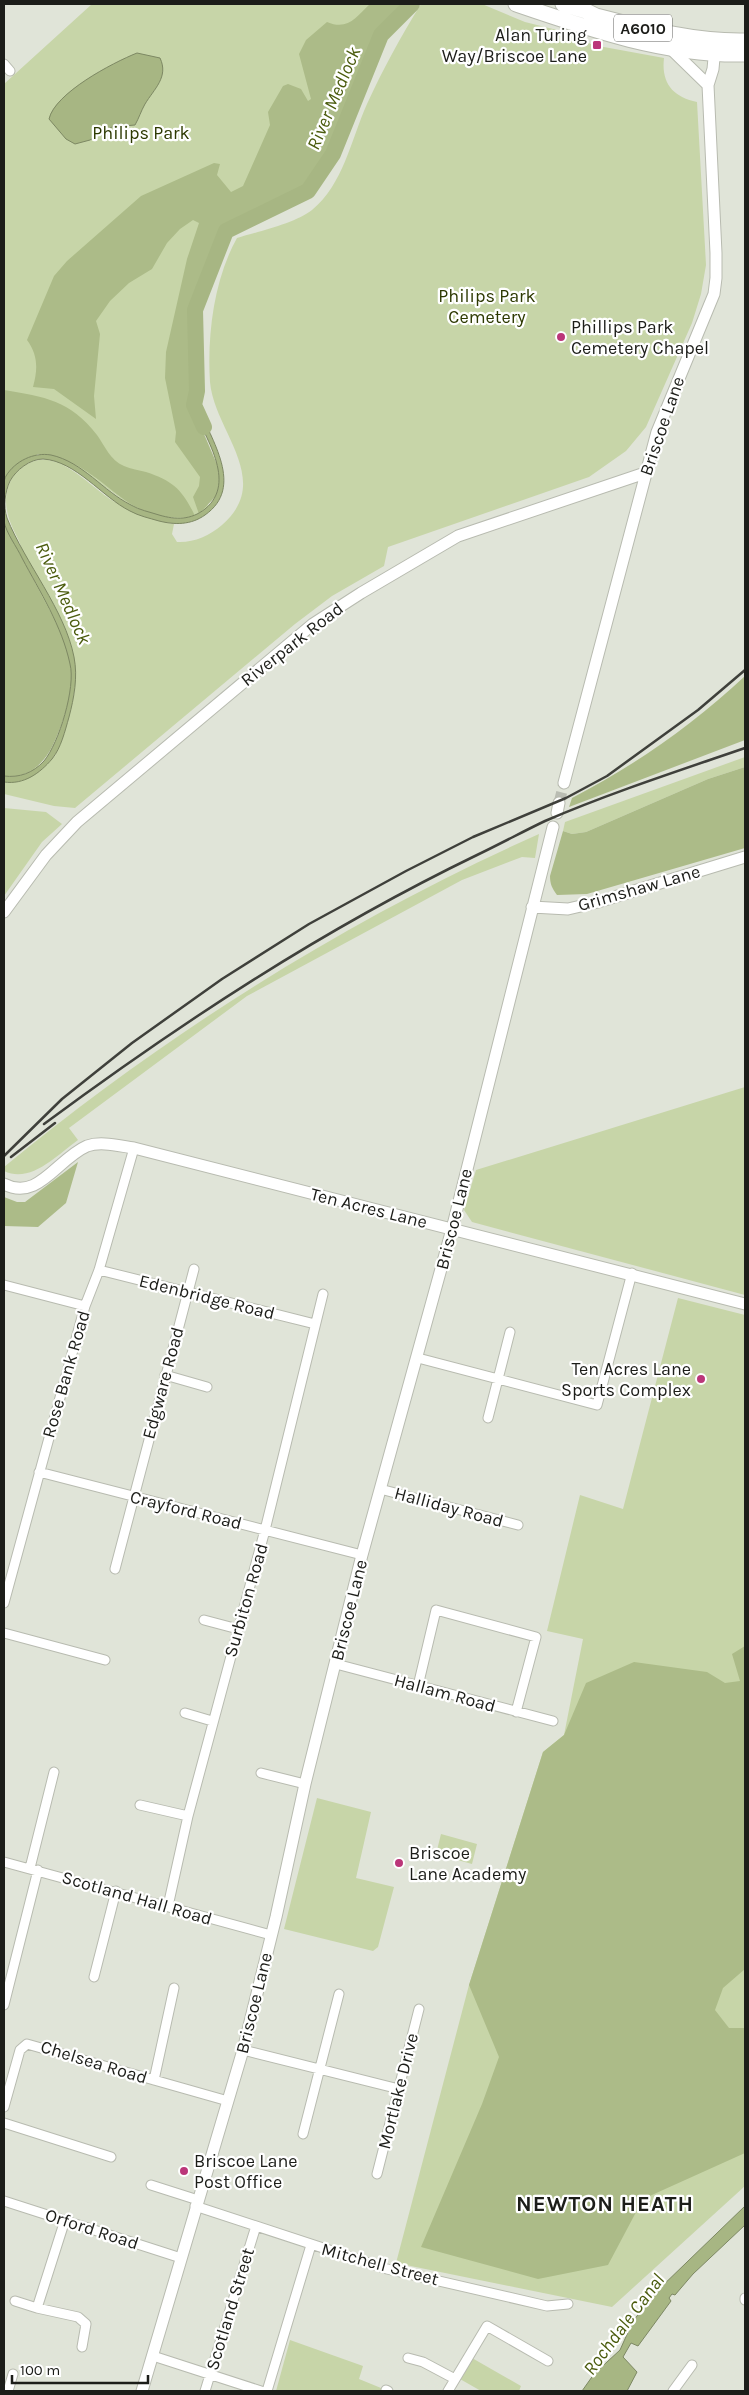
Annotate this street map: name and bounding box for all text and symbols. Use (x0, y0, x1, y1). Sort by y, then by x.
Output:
road number: A6010 (614, 14, 672, 42)
place label: Alan Turing Way/Briscoe Lane (442, 24, 587, 67)
marker: Alan Turing Way/Briscoe Lane (591, 39, 603, 51)
water label: River Medlock (302, 43, 366, 153)
park label: Philips Park (92, 122, 190, 144)
park label: Philips Park Cemetery (438, 285, 536, 328)
place label: Phillips Park Cemetery Chapel (571, 316, 709, 359)
marker: Phillips Park Cemetery Chapel (555, 331, 567, 343)
street label: Briscoe Lane (635, 373, 689, 479)
water label: River Medlock (31, 539, 96, 648)
street label: Riverpark Road (236, 597, 348, 691)
street label: Grimshaw Lane (575, 860, 703, 916)
street label: Briscoe Lane (431, 1166, 477, 1272)
street label: Ten Acres Lane (308, 1183, 430, 1233)
street label: Edenbridge Road (137, 1269, 277, 1325)
street label: Rose Bank Road (37, 1308, 95, 1440)
street label: Edgware Road (137, 1324, 189, 1442)
place label: Ten Acres Lane Sports Complex (561, 1358, 691, 1401)
marker: Ten Acres Lane Sports Complex (695, 1373, 707, 1385)
street label: Halliday Road (392, 1482, 506, 1532)
street label: Crayford Road (128, 1485, 244, 1535)
street label: Surbiton Road (219, 1540, 273, 1660)
street label: Briscoe Lane (326, 1557, 372, 1663)
street label: Hallam Road (392, 1669, 498, 1717)
place label: Briscoe Lane Academy (409, 1842, 527, 1885)
marker: Briscoe Lane Academy (393, 1857, 405, 1869)
street label: Scotland Hall Road (59, 1866, 215, 1930)
street label: Briscoe Lane (231, 1950, 277, 2056)
street label: Mortlake Drive (373, 2031, 423, 2151)
street label: Chelsea Road (38, 2035, 150, 2089)
place label: Briscoe Lane Post Office (194, 2150, 298, 2193)
marker: Briscoe Lane Post Office (178, 2165, 190, 2177)
district label: NEWTON HEATH (516, 2191, 694, 2217)
street label: Orford Road (42, 2204, 142, 2254)
street label: Mitchell Street (319, 2238, 441, 2290)
street label: Scotland Street (201, 2245, 259, 2373)
water label: Rochdale Canal (579, 2269, 669, 2380)
scale bar (12, 2352, 149, 2384)
text: 100 m (20, 2361, 60, 2379)

